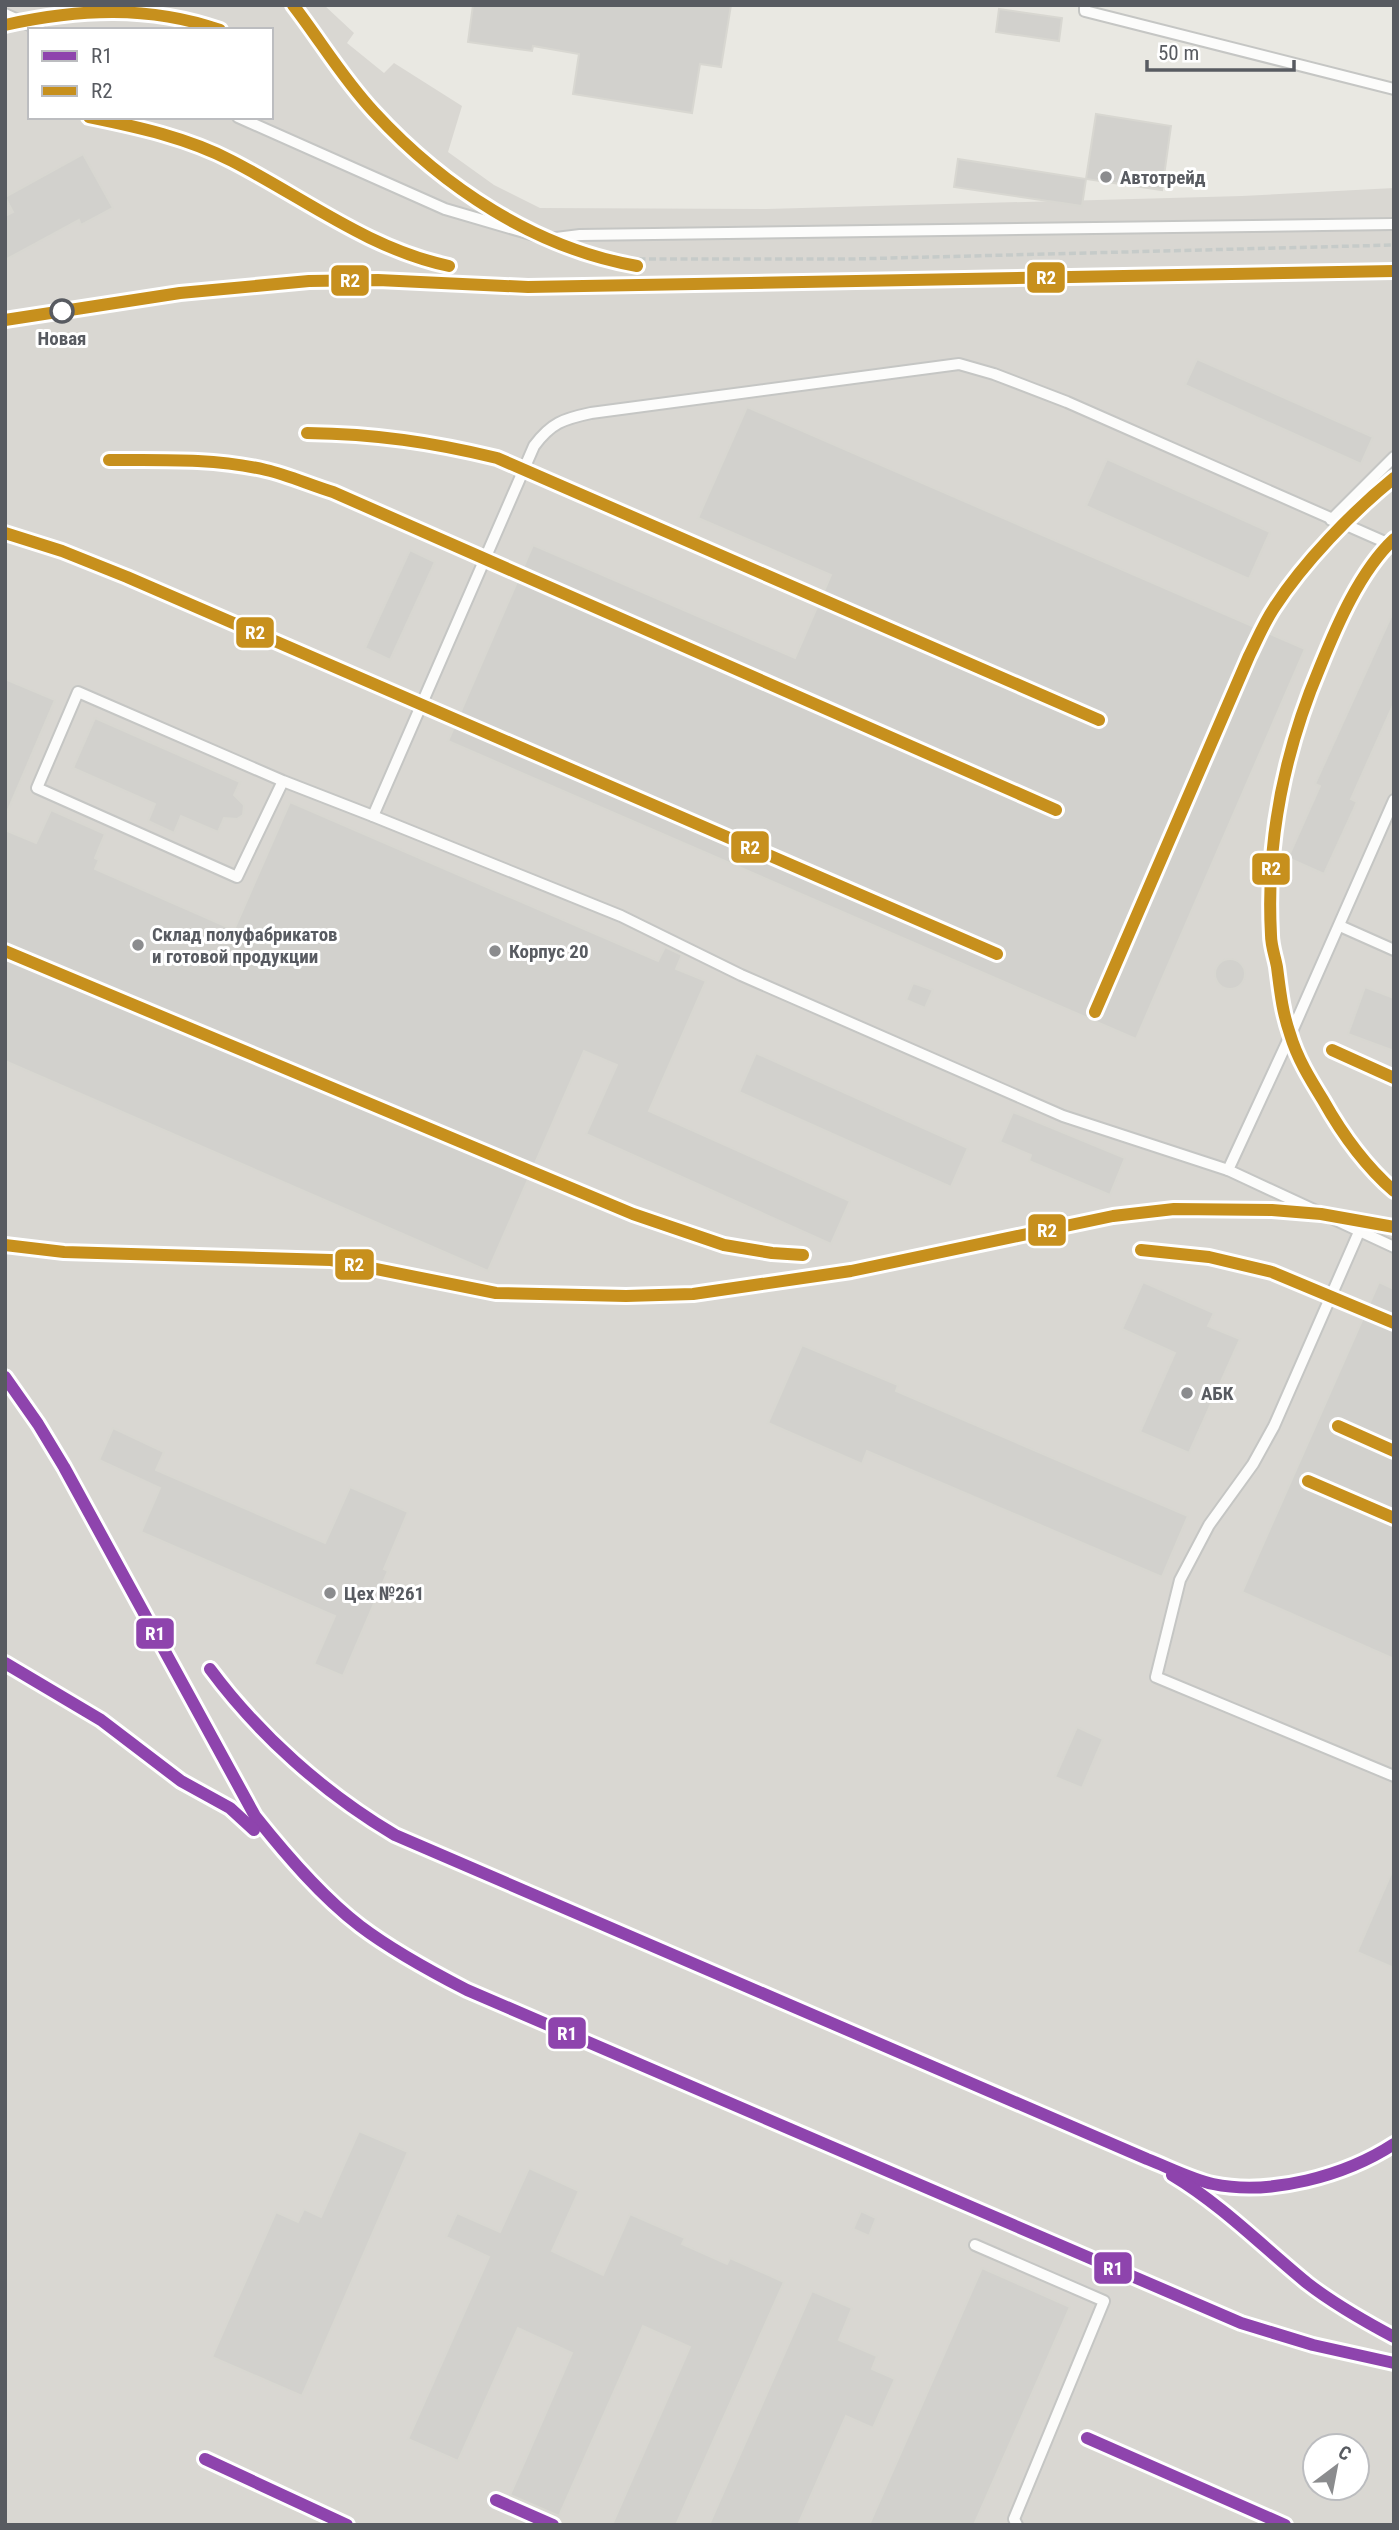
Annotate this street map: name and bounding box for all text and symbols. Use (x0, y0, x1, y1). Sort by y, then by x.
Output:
legend (28, 28, 273, 119)
scale bar (1147, 28, 1294, 72)
text: 50 m (1158, 41, 1199, 65)
text: R1 (91, 44, 113, 68)
text: R2 (91, 79, 113, 103)
place label: Автотрейд (1120, 166, 1206, 189)
marker: Автотрейд (1098, 169, 1114, 185)
line badge: R2 (1026, 261, 1066, 294)
line badge: R2 (330, 264, 370, 297)
text: R2 (1036, 266, 1056, 289)
text: R2 (340, 269, 360, 292)
marker: Новая (50, 299, 74, 323)
place label: Новая (38, 327, 86, 350)
line badge: R2 (235, 616, 275, 649)
text: R2 (245, 621, 265, 644)
line badge: R2 (730, 830, 770, 864)
text: R2 (740, 836, 760, 859)
line badge: R2 (1251, 852, 1291, 886)
text: R2 (1261, 857, 1281, 880)
place label: Склад полуфабрикатов и готовой продукции (152, 923, 338, 968)
marker: Склад полуфабрикатов и готовой продукции (130, 937, 146, 953)
place label: Корпус 20 (509, 940, 589, 963)
marker: Корпус 20 (487, 943, 503, 959)
line badge: R2 (1027, 1213, 1067, 1247)
text: R2 (1037, 1219, 1057, 1242)
line badge: R2 (334, 1248, 375, 1281)
text: R2 (344, 1253, 364, 1276)
place label: АБК (1201, 1382, 1234, 1405)
marker: АБК (1179, 1385, 1195, 1401)
place label: Цех №261 (344, 1582, 424, 1605)
marker: Цех №261 (322, 1585, 338, 1601)
line badge: R1 (135, 1617, 175, 1650)
text: R1 (145, 1622, 165, 1645)
line badge: R1 (547, 2016, 587, 2050)
text: R1 (557, 2022, 577, 2045)
line badge: R1 (1093, 2251, 1133, 2285)
text: R1 (1103, 2257, 1123, 2280)
north arrow (1301, 2432, 1371, 2502)
text: С (1334, 2440, 1356, 2466)

